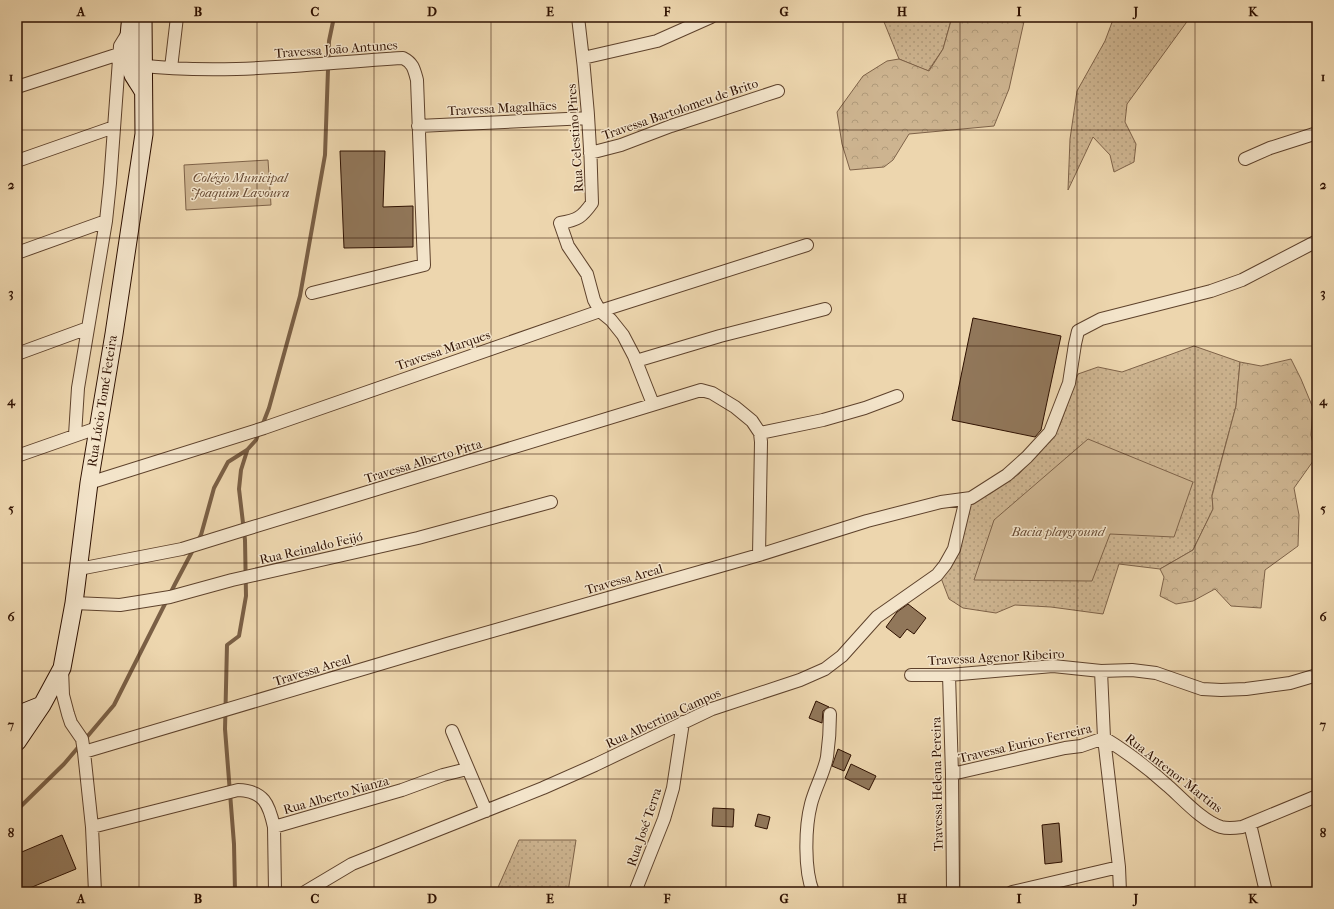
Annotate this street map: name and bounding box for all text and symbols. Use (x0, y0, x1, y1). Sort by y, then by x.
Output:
text: A (76, 4, 86, 19)
text: B (194, 4, 203, 19)
text: C (311, 4, 320, 19)
text: D (427, 4, 437, 19)
text: E (546, 4, 554, 19)
text: F (663, 4, 671, 19)
text: G (779, 4, 789, 19)
text: H (897, 4, 908, 19)
text: I (1016, 4, 1022, 19)
text: J (1132, 4, 1139, 20)
text: K (1248, 4, 1259, 19)
street label: Travessa João Antunes (274, 37, 398, 61)
text: 1 (9, 69, 14, 84)
text: 1 (1321, 69, 1326, 84)
street label: Travessa Bartolomeu de Brito (600, 75, 760, 143)
street label: Rua Celestino Pires (564, 83, 586, 193)
street label: Travessa Magalhães (447, 98, 557, 118)
park label: Colégio Municipal Joaquim Lavoura (191, 170, 289, 200)
text: 2 (8, 177, 15, 192)
text: 2 (1320, 177, 1327, 192)
text: 3 (8, 285, 14, 301)
text: 3 (1320, 285, 1326, 301)
street label: Travessa Marques (394, 327, 492, 373)
street label: Rua Lúcio Tomé Feteira (84, 333, 120, 468)
text: 4 (6, 393, 16, 409)
text: 4 (1318, 393, 1328, 409)
street label: Travessa Alberto Pitta (362, 436, 484, 486)
text: 5 (8, 501, 14, 516)
text: 5 (1320, 501, 1326, 516)
park label: Bacia playground (1010, 524, 1107, 539)
street label: Rua Reinaldo Feijó (258, 529, 364, 567)
street label: Travessa Areal (583, 561, 665, 597)
text: 6 (7, 609, 15, 624)
text: 6 (1319, 609, 1327, 624)
street label: Travessa Agenor Ribeiro (927, 646, 1065, 668)
street label: Travessa Areal (271, 651, 353, 689)
street label: Rua Albertina Campos (603, 685, 723, 751)
street label: Travessa Helena Pereira (928, 716, 946, 851)
text: 7 (7, 717, 15, 732)
text: 7 (1319, 717, 1327, 732)
street label: Travessa Eurico Ferreira (957, 720, 1094, 766)
street label: Rua Antenor Martins (1123, 730, 1226, 816)
street label: Rua Alberto Nianza (282, 772, 391, 817)
street label: Rua José Terra (624, 785, 665, 868)
text: 8 (8, 825, 15, 840)
text: 8 (1320, 825, 1327, 840)
text: A (76, 891, 86, 906)
text: B (194, 891, 203, 906)
text: C (311, 891, 320, 906)
text: D (427, 891, 437, 906)
text: E (546, 891, 554, 906)
text: F (663, 891, 671, 906)
text: G (779, 891, 789, 906)
text: H (897, 891, 908, 906)
text: I (1016, 891, 1022, 906)
text: J (1132, 891, 1139, 907)
text: K (1248, 891, 1259, 906)

